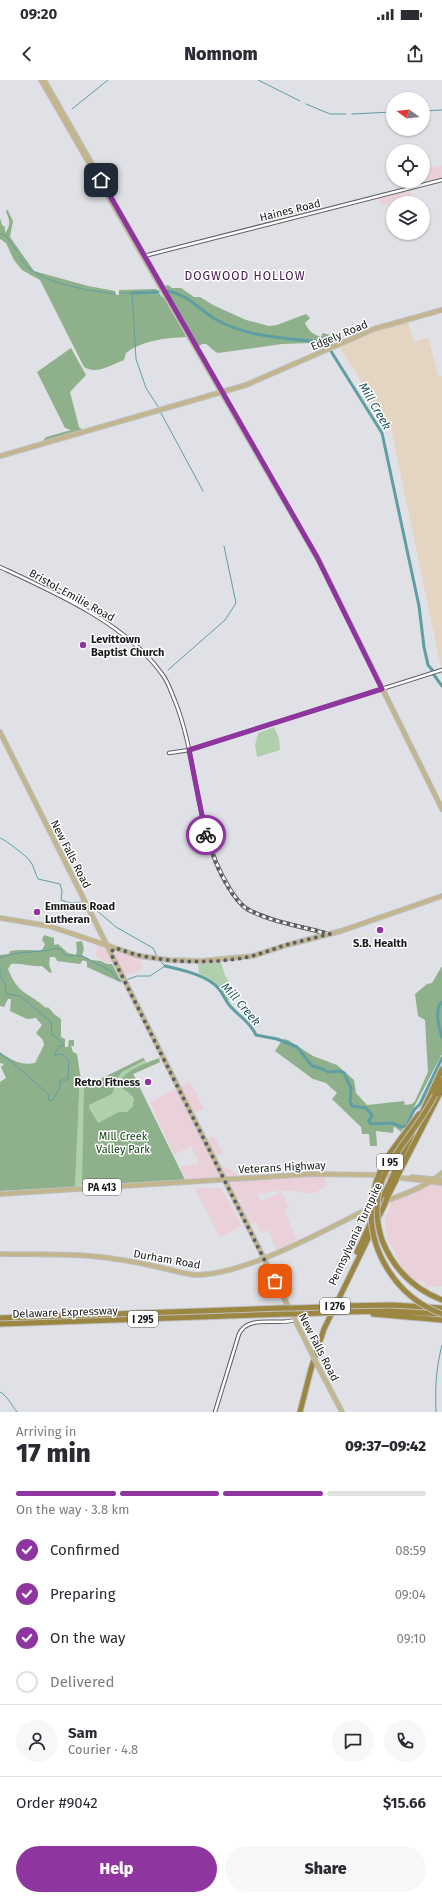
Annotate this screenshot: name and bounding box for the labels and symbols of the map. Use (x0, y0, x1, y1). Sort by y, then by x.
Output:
north arrow (386, 92, 430, 136)
pin (84, 163, 118, 197)
street label: Haines Road (258, 197, 322, 224)
district label: DOGWOOD HOLLOW (184, 269, 306, 283)
street label: Edgely Road (309, 318, 370, 353)
water label: Mill Creek (356, 380, 394, 433)
street label: Bristol-Emilie Road (27, 567, 117, 624)
place label: Levittown Baptist Church (91, 633, 164, 659)
marker: Levittown Baptist Church (78, 640, 88, 650)
courier (186, 815, 226, 855)
street label: New Falls Road (48, 818, 93, 891)
place label: Emmaus Road Lutheran (45, 900, 115, 926)
marker: Emmaus Road Lutheran (32, 907, 42, 917)
marker: S.B. Health (375, 925, 385, 935)
place label: S.B. Health (353, 937, 407, 950)
water label: Mill Creek (219, 980, 264, 1029)
place label: Retro Fitness (75, 1076, 141, 1089)
marker: Retro Fitness (143, 1077, 153, 1087)
park label: Mill Creek Valley Park (96, 1130, 150, 1156)
road number: I 95 (377, 1154, 403, 1170)
street label: Veterans Highway (238, 1159, 327, 1176)
road number: PA 413 (83, 1179, 121, 1195)
street label: Pennsylvania Turnpike (326, 1181, 385, 1288)
street label: Durham Road (132, 1247, 201, 1272)
pin (258, 1264, 292, 1298)
road number: I 276 (320, 1298, 350, 1314)
street label: Delaware Expressway (12, 1304, 119, 1321)
road number: I 295 (128, 1311, 158, 1327)
street label: New Falls Road (296, 1311, 341, 1384)

